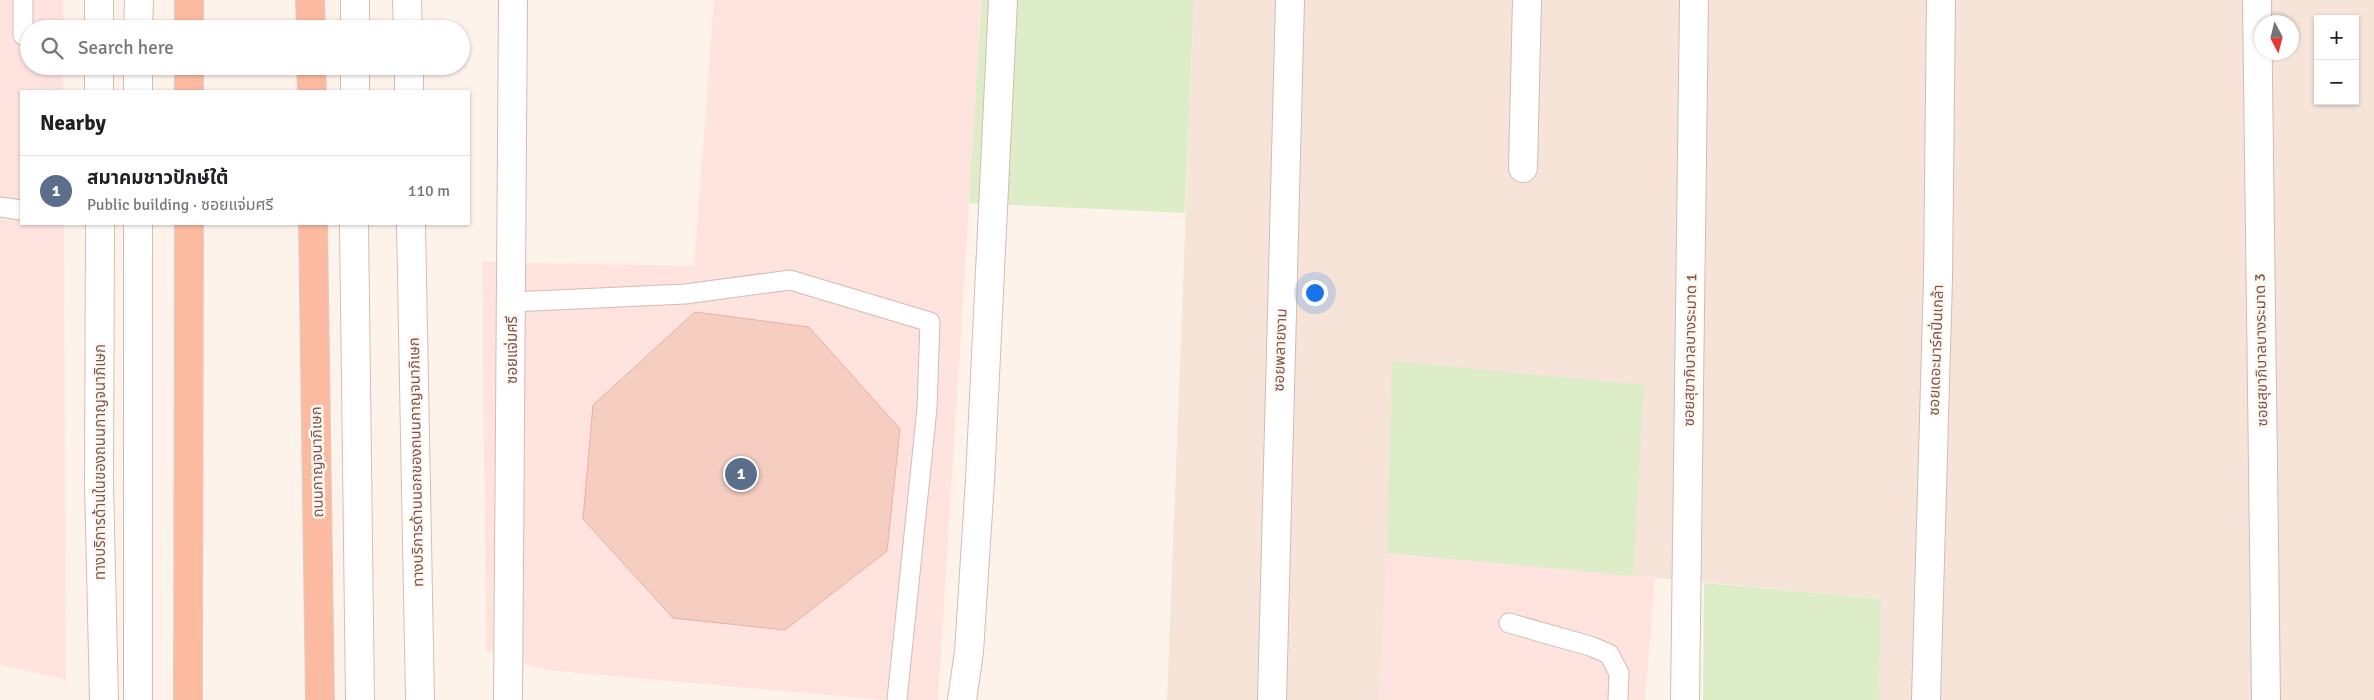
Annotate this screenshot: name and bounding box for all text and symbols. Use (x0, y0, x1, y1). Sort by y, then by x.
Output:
north arrow (2254, 15, 2299, 60)
map controls (2314, 15, 2359, 105)
button: + (2314, 15, 2359, 60)
search box (20, 20, 470, 75)
icon: search (38, 34, 66, 62)
text: Search here (78, 36, 174, 60)
button: − (2314, 60, 2359, 105)
text: Nearby (40, 110, 106, 136)
text: สมาคมชาวปักษ์ใต้ (87, 166, 228, 190)
text: 1 (52, 181, 60, 201)
text: 110 m (408, 181, 450, 201)
text: Public building · ซอยแจ่มศรี (87, 195, 273, 215)
street label: ซอยสุขาภิบาลบางระมาด 1 (1680, 273, 1700, 427)
street label: ซอยสุขาภิบาลบางระมาด 3 (2251, 273, 2271, 427)
your location (1302, 280, 1328, 306)
street label: ซอยเดอะมาร์คปิ่นเกล้า (1924, 284, 1947, 416)
street label: ซอยพลายงาม (1270, 308, 1290, 392)
street label: ซอยแจ่มศรี (503, 316, 521, 384)
street label: ทางบริการด้านนอกของถนนกาญจนาภิเษก (405, 337, 427, 587)
street label: ทางบริการด้านในของถนนกาญจนาภิเษก (91, 344, 109, 580)
street label: ถนนกาญจนาภิเษก (307, 406, 327, 518)
pin: 1 (725, 455, 757, 493)

